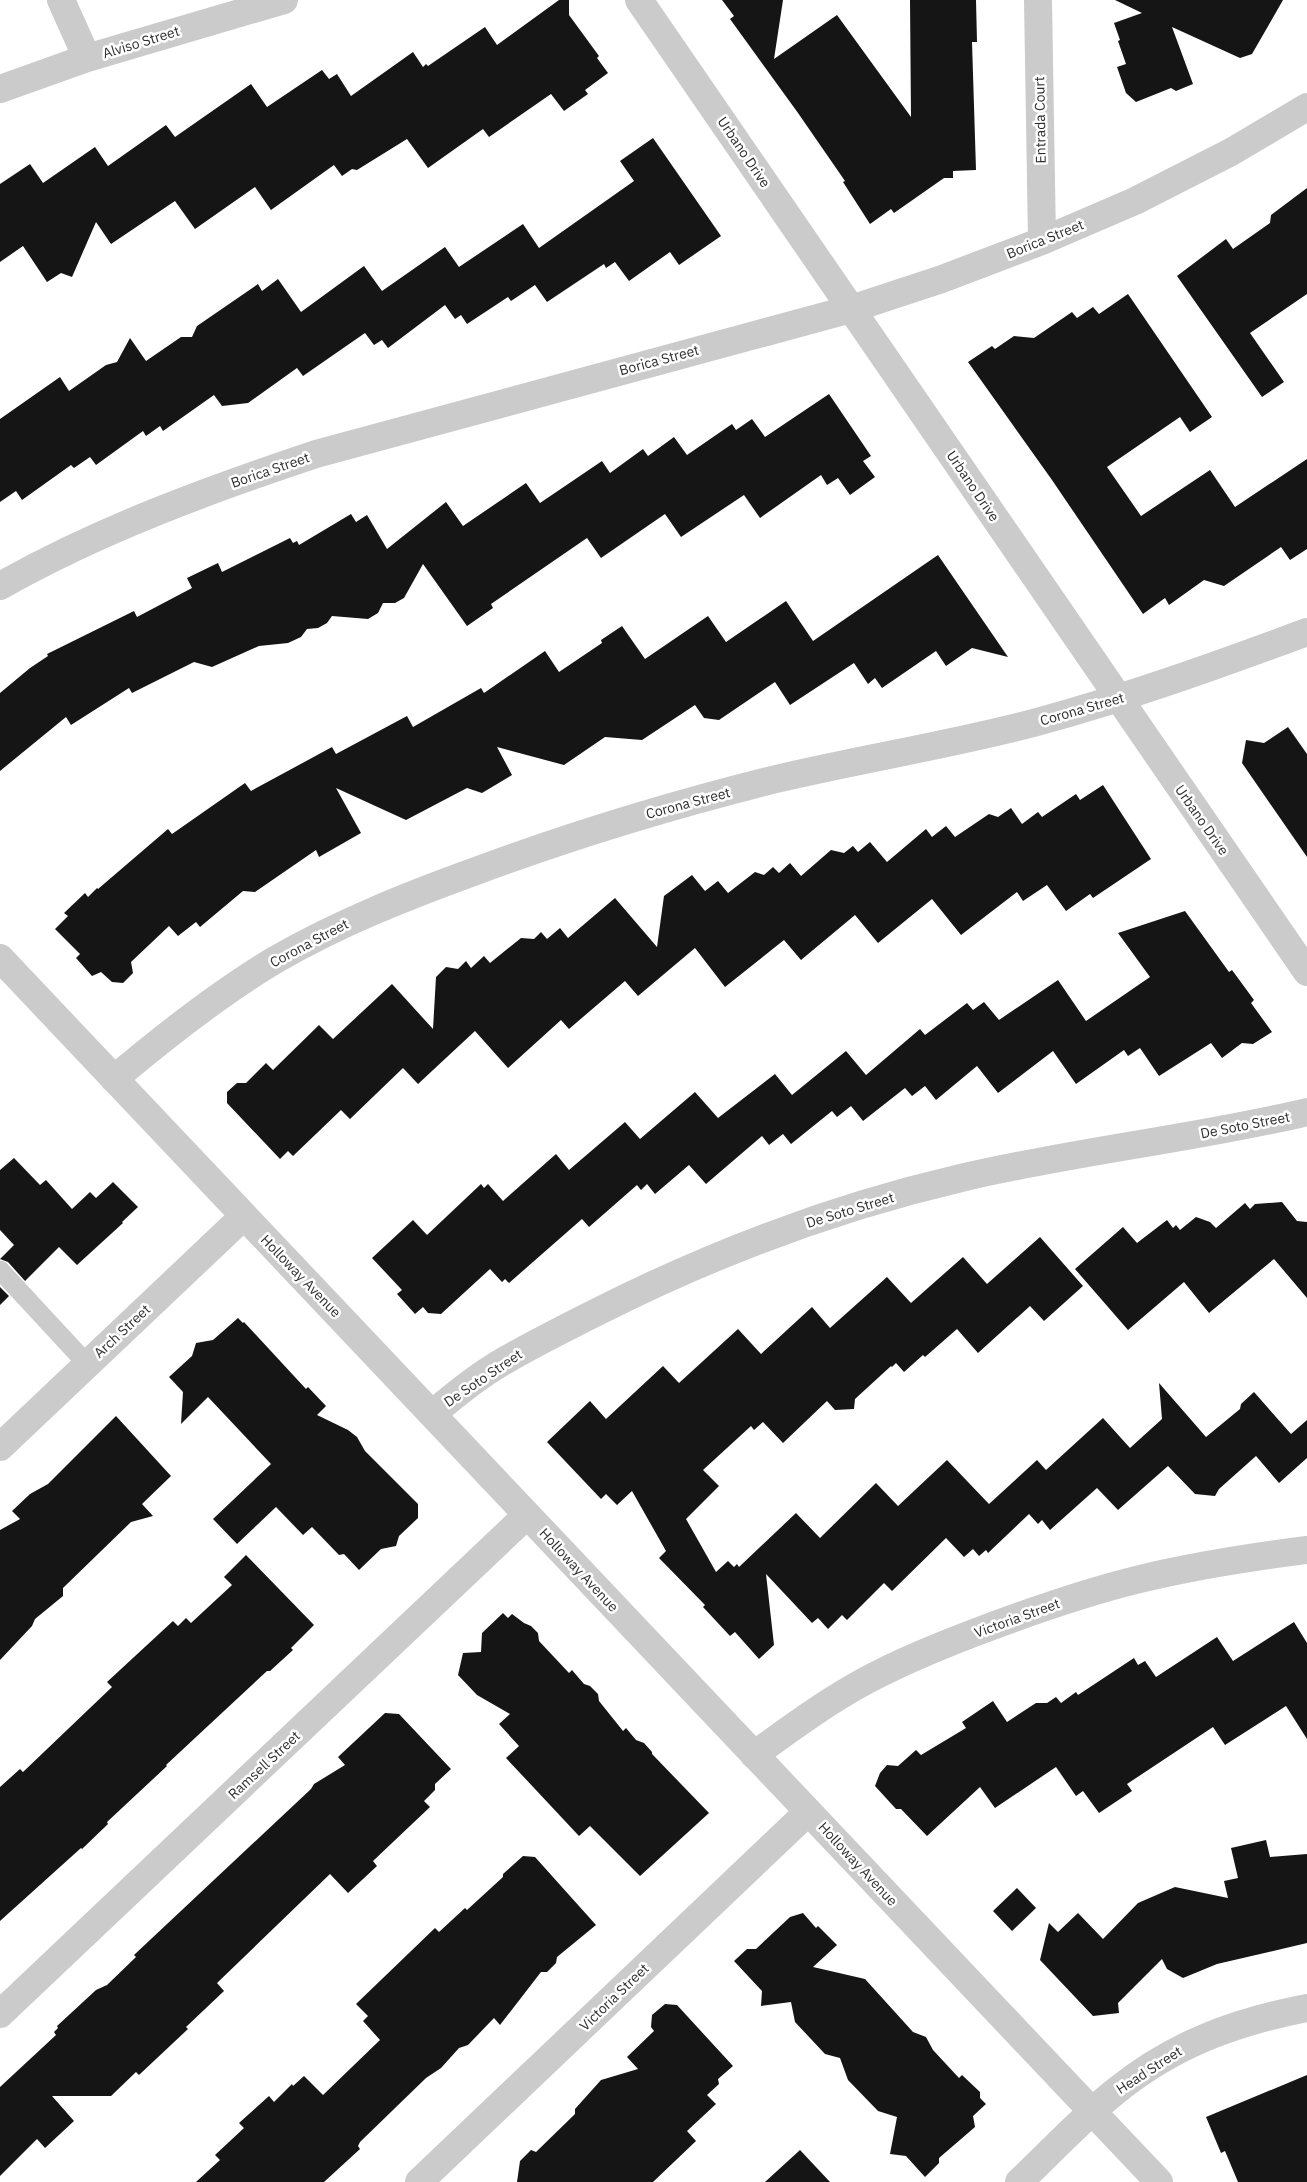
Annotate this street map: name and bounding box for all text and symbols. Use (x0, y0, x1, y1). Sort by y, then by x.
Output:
street label: Alviso Street (100, 22, 182, 62)
street label: Entrada Court (1030, 76, 1050, 164)
street label: Urbano Drive (714, 113, 775, 191)
street label: Borica Street (1004, 215, 1086, 263)
street label: Borica Street (617, 341, 701, 379)
street label: Urbano Drive (943, 447, 1004, 525)
street label: Borica Street (228, 448, 312, 492)
street label: Corona Street (1038, 688, 1126, 730)
street label: Urbano Drive (1171, 781, 1233, 859)
street label: Corona Street (644, 783, 732, 823)
street label: Corona Street (267, 915, 352, 971)
street label: De Soto Street (1199, 1107, 1291, 1142)
street label: De Soto Street (804, 1188, 896, 1232)
street label: Holloway Avenue (257, 1231, 345, 1321)
street label: Arch Street (90, 1300, 154, 1362)
street label: De Soto Street (440, 1345, 526, 1411)
street label: Holloway Avenue (536, 1524, 623, 1616)
street label: Victoria Street (972, 1594, 1062, 1642)
street label: Ramsell Street (224, 1727, 304, 1803)
street label: Holloway Avenue (815, 1818, 902, 1910)
street label: Victoria Street (576, 1959, 653, 2035)
street label: Head Street (1113, 2042, 1185, 2098)

